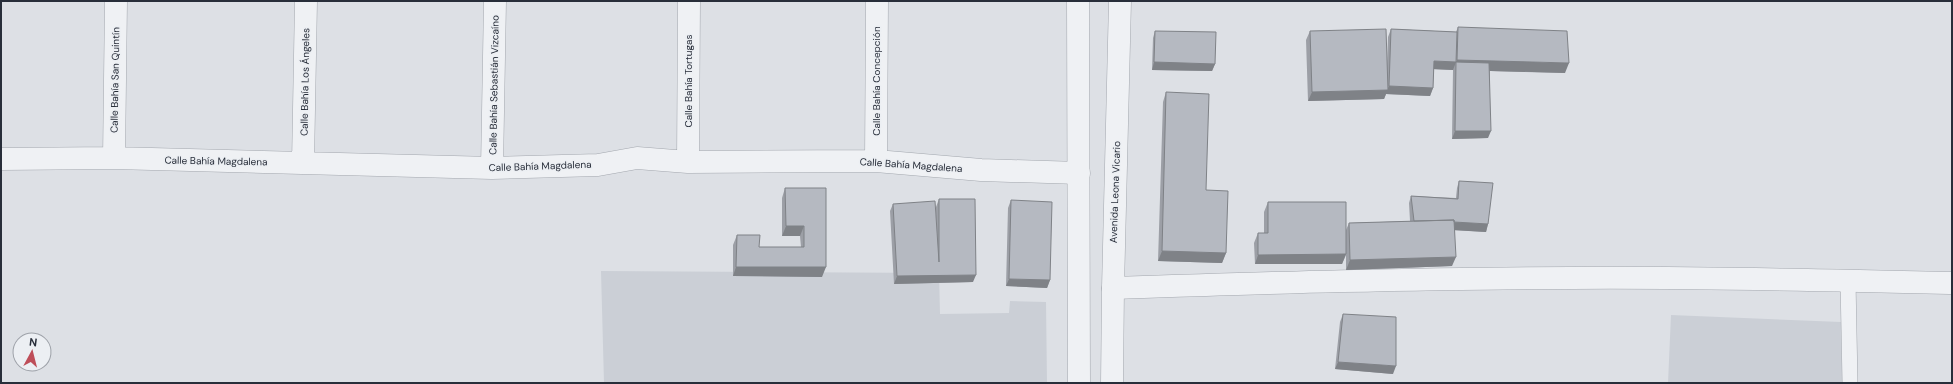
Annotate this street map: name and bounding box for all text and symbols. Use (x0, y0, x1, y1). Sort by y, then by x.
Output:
street label: Calle Bahía Sebastián Vizcaíno (486, 15, 502, 155)
street label: Calle Bahía Concepción (870, 26, 883, 136)
street label: Calle Bahía San Quintín (108, 27, 122, 133)
street label: Calle Bahía Los Ángeles (298, 28, 312, 136)
street label: Calle Bahía Tortugas (682, 35, 695, 128)
street label: Avenida Leona Vicario (1107, 141, 1123, 243)
street label: Calle Bahía Magdalena (164, 154, 268, 168)
street label: Calle Bahía Magdalena (859, 155, 963, 175)
street label: Calle Bahía Magdalena (488, 158, 592, 174)
north arrow (12, 332, 52, 372)
text: N (28, 335, 38, 350)

